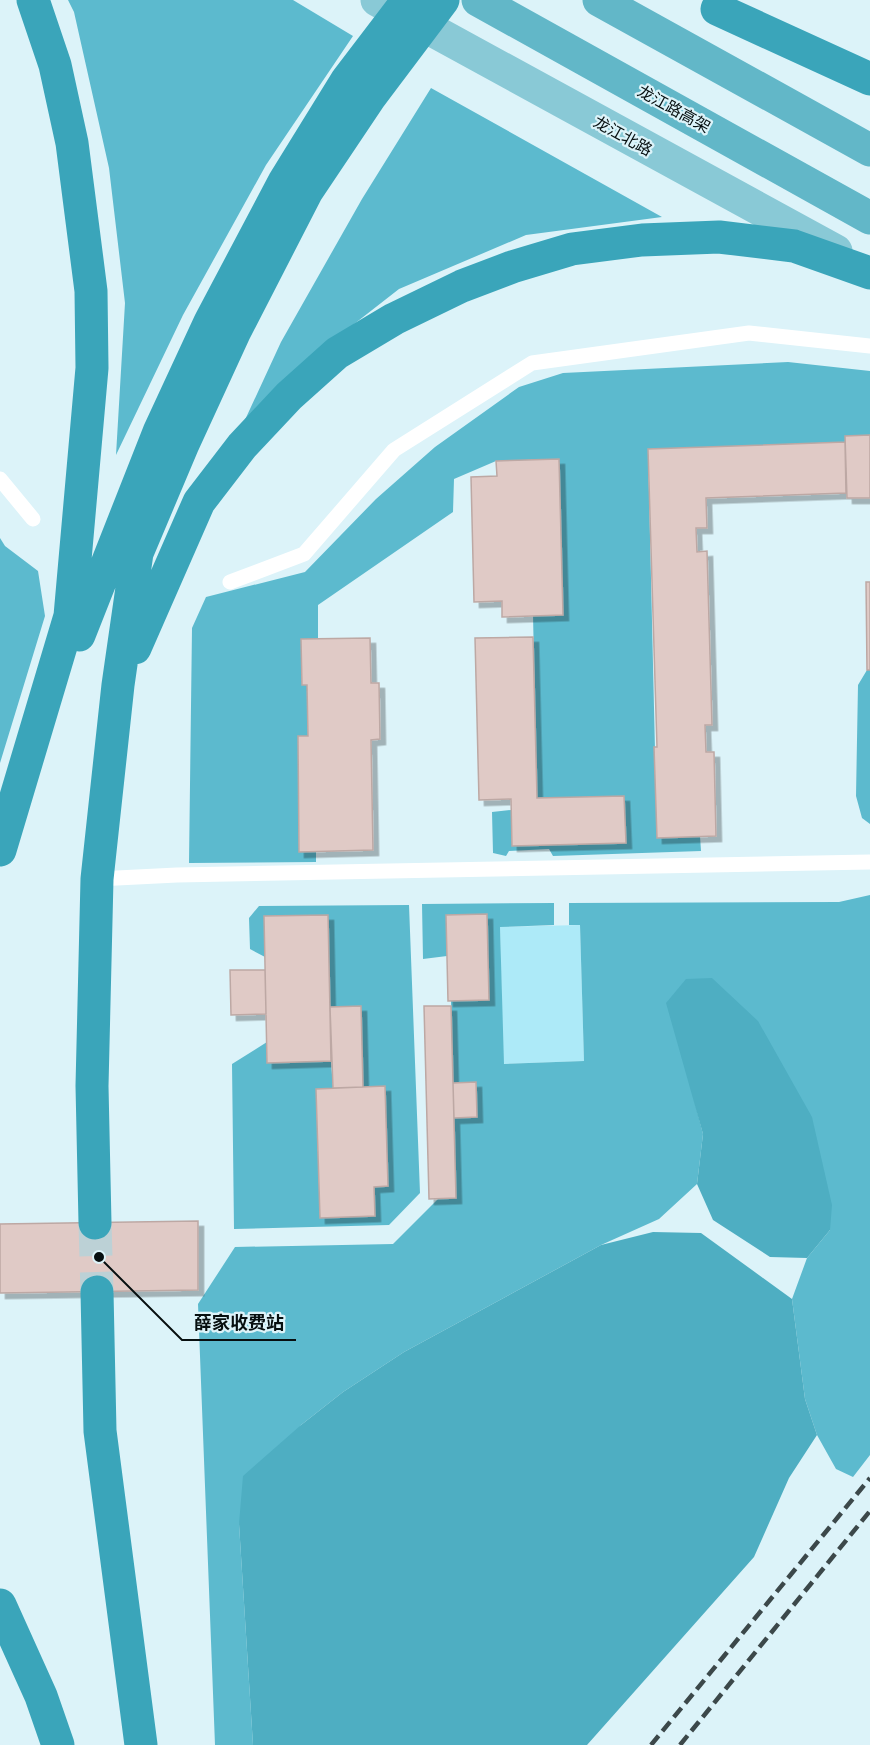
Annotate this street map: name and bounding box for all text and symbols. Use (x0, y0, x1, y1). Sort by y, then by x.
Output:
street label: 龙江路高架 (634, 81, 714, 137)
street label: 龙江北路 (590, 112, 656, 160)
callout: 薛家收费站 (182, 1304, 296, 1340)
text: 薛家收费站 (194, 1312, 284, 1333)

